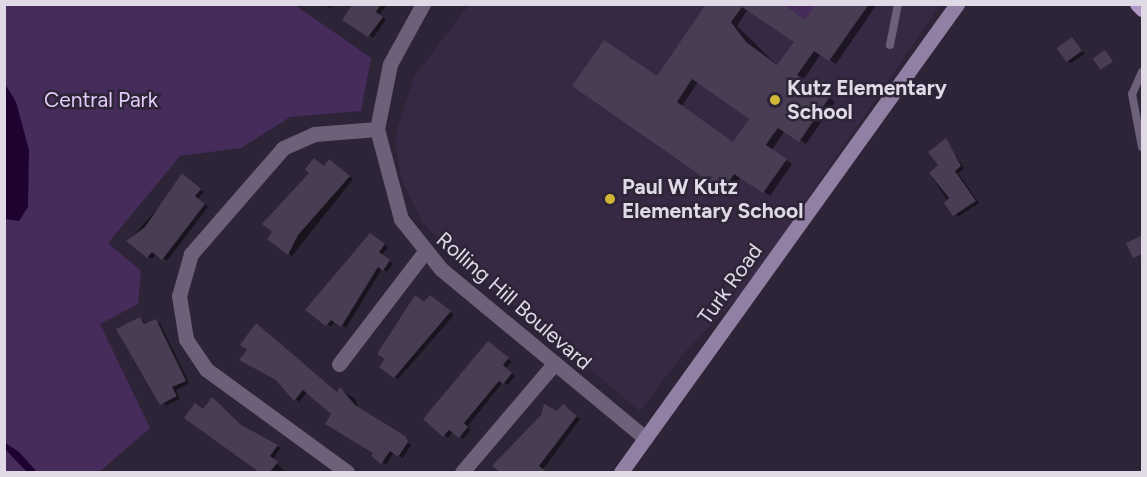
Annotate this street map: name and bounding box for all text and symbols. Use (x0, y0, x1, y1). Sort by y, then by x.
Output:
place label: Kutz Elementary School (787, 75, 947, 125)
park label: Central Park (44, 87, 158, 113)
marker: Kutz Elementary School (768, 93, 782, 107)
place label: Paul W Kutz Elementary School (622, 174, 803, 224)
marker: Paul W Kutz Elementary School (603, 192, 617, 206)
street label: Rolling Hill Boulevard (431, 227, 597, 375)
street label: Turk Road (692, 239, 768, 329)

